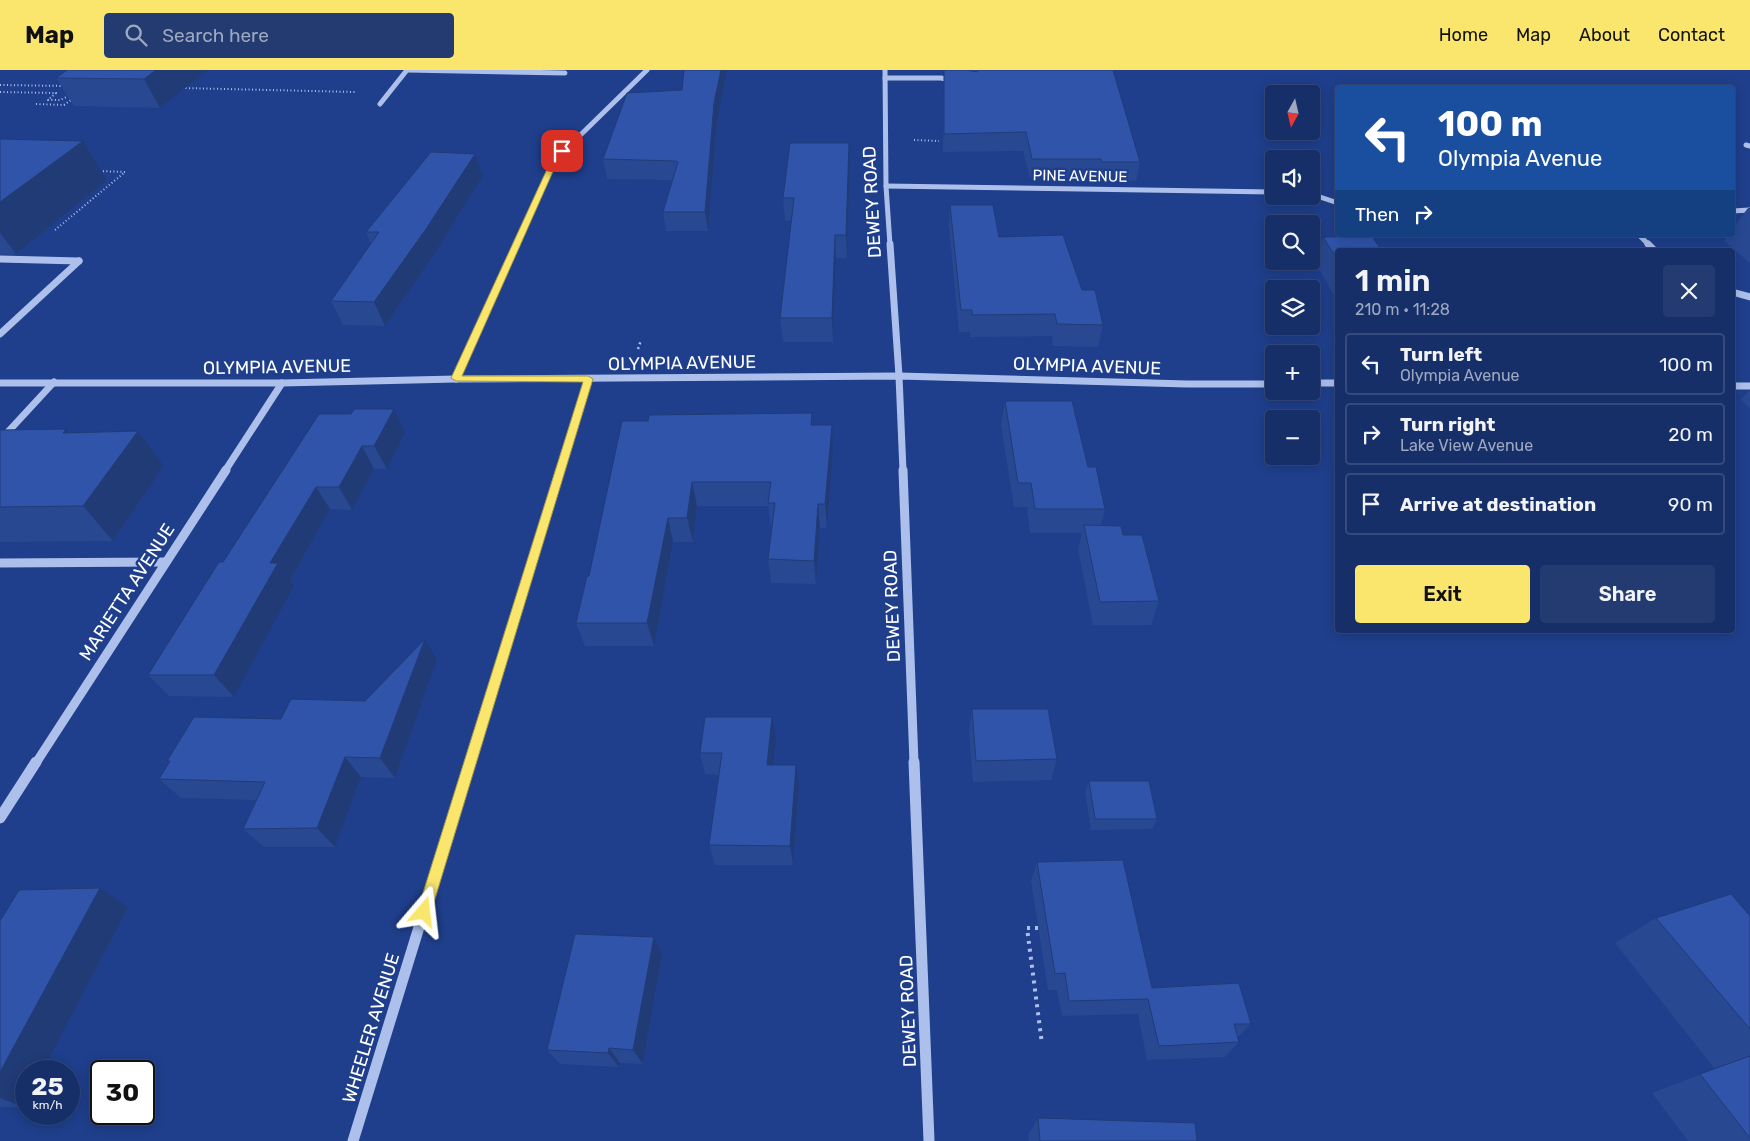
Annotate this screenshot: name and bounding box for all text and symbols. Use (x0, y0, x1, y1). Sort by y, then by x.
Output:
search box (104, 13, 454, 58)
text: Map (25, 21, 74, 49)
icon: search (122, 21, 150, 49)
text: Search here (162, 24, 269, 47)
text: Home (1439, 24, 1488, 46)
text: Map (1516, 24, 1551, 46)
text: About (1579, 24, 1630, 46)
text: Contact (1658, 24, 1725, 46)
north arrow (1265, 85, 1320, 140)
map controls (1265, 85, 1320, 465)
text: 100 m (1438, 103, 1543, 145)
icon: left (1355, 105, 1420, 170)
pin (541, 130, 583, 172)
icon: arrive (548, 137, 576, 165)
street label: DEWEY ROAD (858, 145, 886, 259)
text: Olympia Avenue (1438, 145, 1602, 172)
button: sound (1265, 150, 1320, 205)
street label: PINE AVENUE (1032, 166, 1128, 186)
icon: right (1409, 200, 1437, 228)
text: Then (1355, 203, 1399, 226)
button: search (1265, 215, 1320, 270)
text: 1 min (1355, 263, 1430, 299)
button: close (1663, 265, 1715, 317)
button: layers (1265, 280, 1320, 335)
text: 210 m · 11:28 (1355, 300, 1450, 319)
text: Turn left (1400, 343, 1482, 366)
button: + (1265, 345, 1320, 400)
icon: left (1357, 350, 1385, 378)
street label: OLYMPIA AVENUE (608, 351, 756, 375)
street label: OLYMPIA AVENUE (1013, 352, 1161, 380)
text: 100 m (1659, 353, 1713, 376)
street label: OLYMPIA AVENUE (203, 355, 351, 379)
text: Olympia Avenue (1400, 366, 1520, 385)
button: − (1265, 410, 1320, 465)
text: Turn right (1400, 413, 1495, 436)
icon: right (1357, 420, 1385, 448)
text: 20 m (1668, 423, 1713, 446)
text: Lake View Avenue (1400, 436, 1533, 455)
icon: arrive (1357, 490, 1385, 518)
text: Arrive at destination (1400, 493, 1596, 516)
text: 90 m (1668, 493, 1713, 516)
street label: MARIETTA AVENUE (74, 519, 180, 665)
street label: DEWEY ROAD (879, 549, 905, 663)
button: Exit (1355, 565, 1530, 623)
button: Share (1540, 565, 1715, 623)
position arrow (397, 885, 449, 937)
street label: WHEELER AVENUE (338, 950, 404, 1106)
street label: DEWEY ROAD (895, 954, 921, 1068)
speed limit sign: 30 (90, 1060, 155, 1125)
text: 25 (31, 1072, 64, 1101)
text: km/h (33, 1098, 62, 1112)

